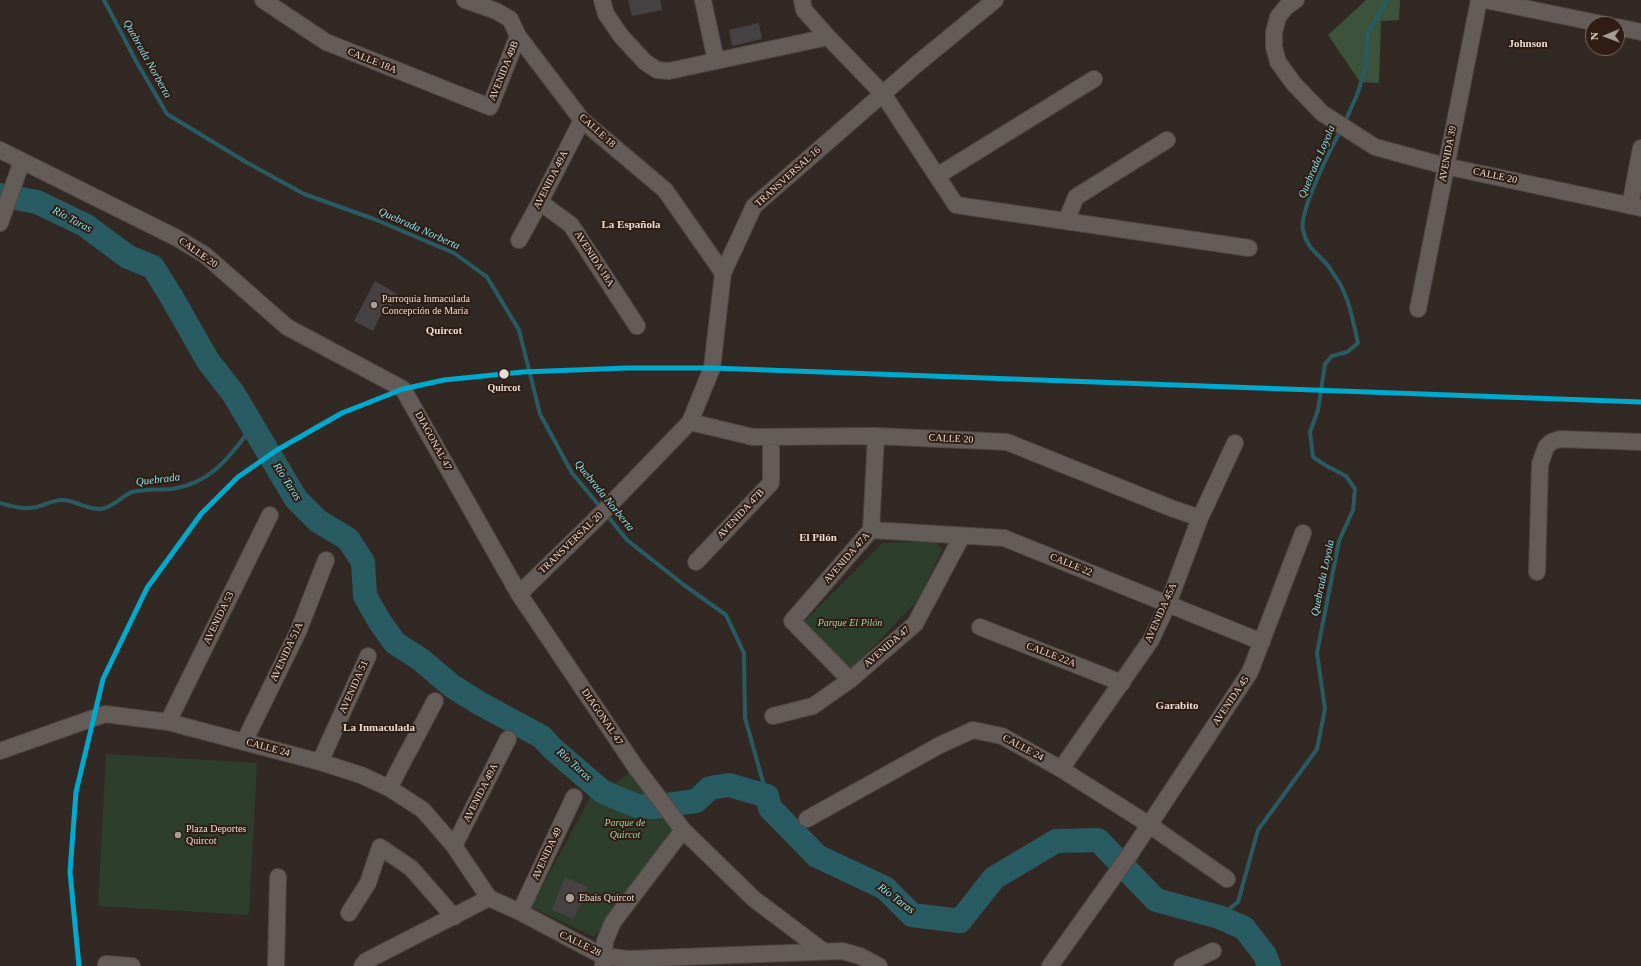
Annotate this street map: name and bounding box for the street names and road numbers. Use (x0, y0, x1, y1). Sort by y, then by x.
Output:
street label: AVENIDA 49B (487, 39, 521, 103)
street label: CALLE 18A (346, 46, 398, 76)
street label: CALLE 18 (576, 112, 618, 150)
street label: AVENIDA 39 (1437, 125, 1459, 183)
street label: TRANSVERSAL 16 (753, 144, 823, 210)
street label: AVENIDA 49A (531, 149, 571, 211)
street label: CALLE 20 (1472, 165, 1518, 187)
street label: AVENIDA 18A (572, 229, 616, 289)
street label: CALLE 20 (176, 235, 220, 271)
street label: DIAGONAL 47 (412, 410, 454, 472)
street label: CALLE 20 (928, 432, 974, 446)
street label: AVENIDA 47B (715, 487, 767, 541)
street label: TRANSVERSAL 20 (537, 509, 605, 577)
street label: AVENIDA 47A (821, 530, 873, 586)
street label: CALLE 22 (1048, 551, 1094, 579)
street label: AVENIDA 45A (1143, 581, 1179, 645)
street label: AVENIDA 53 (201, 590, 237, 646)
street label: AVENIDA 51A (268, 620, 306, 684)
street label: AVENIDA 47 (862, 624, 912, 670)
street label: CALLE 22A (1025, 640, 1077, 670)
street label: AVENIDA 51 (337, 659, 371, 715)
street label: AVENIDA 45 (1210, 674, 1252, 728)
street label: DIAGONAL 47 (579, 687, 625, 747)
street label: CALLE 24 (1000, 732, 1046, 764)
street label: CALLE 24 (245, 736, 291, 760)
street label: AVENIDA 49A (461, 762, 501, 824)
street label: AVENIDA 49 (530, 826, 564, 882)
street label: CALLE 28 (557, 929, 603, 959)

